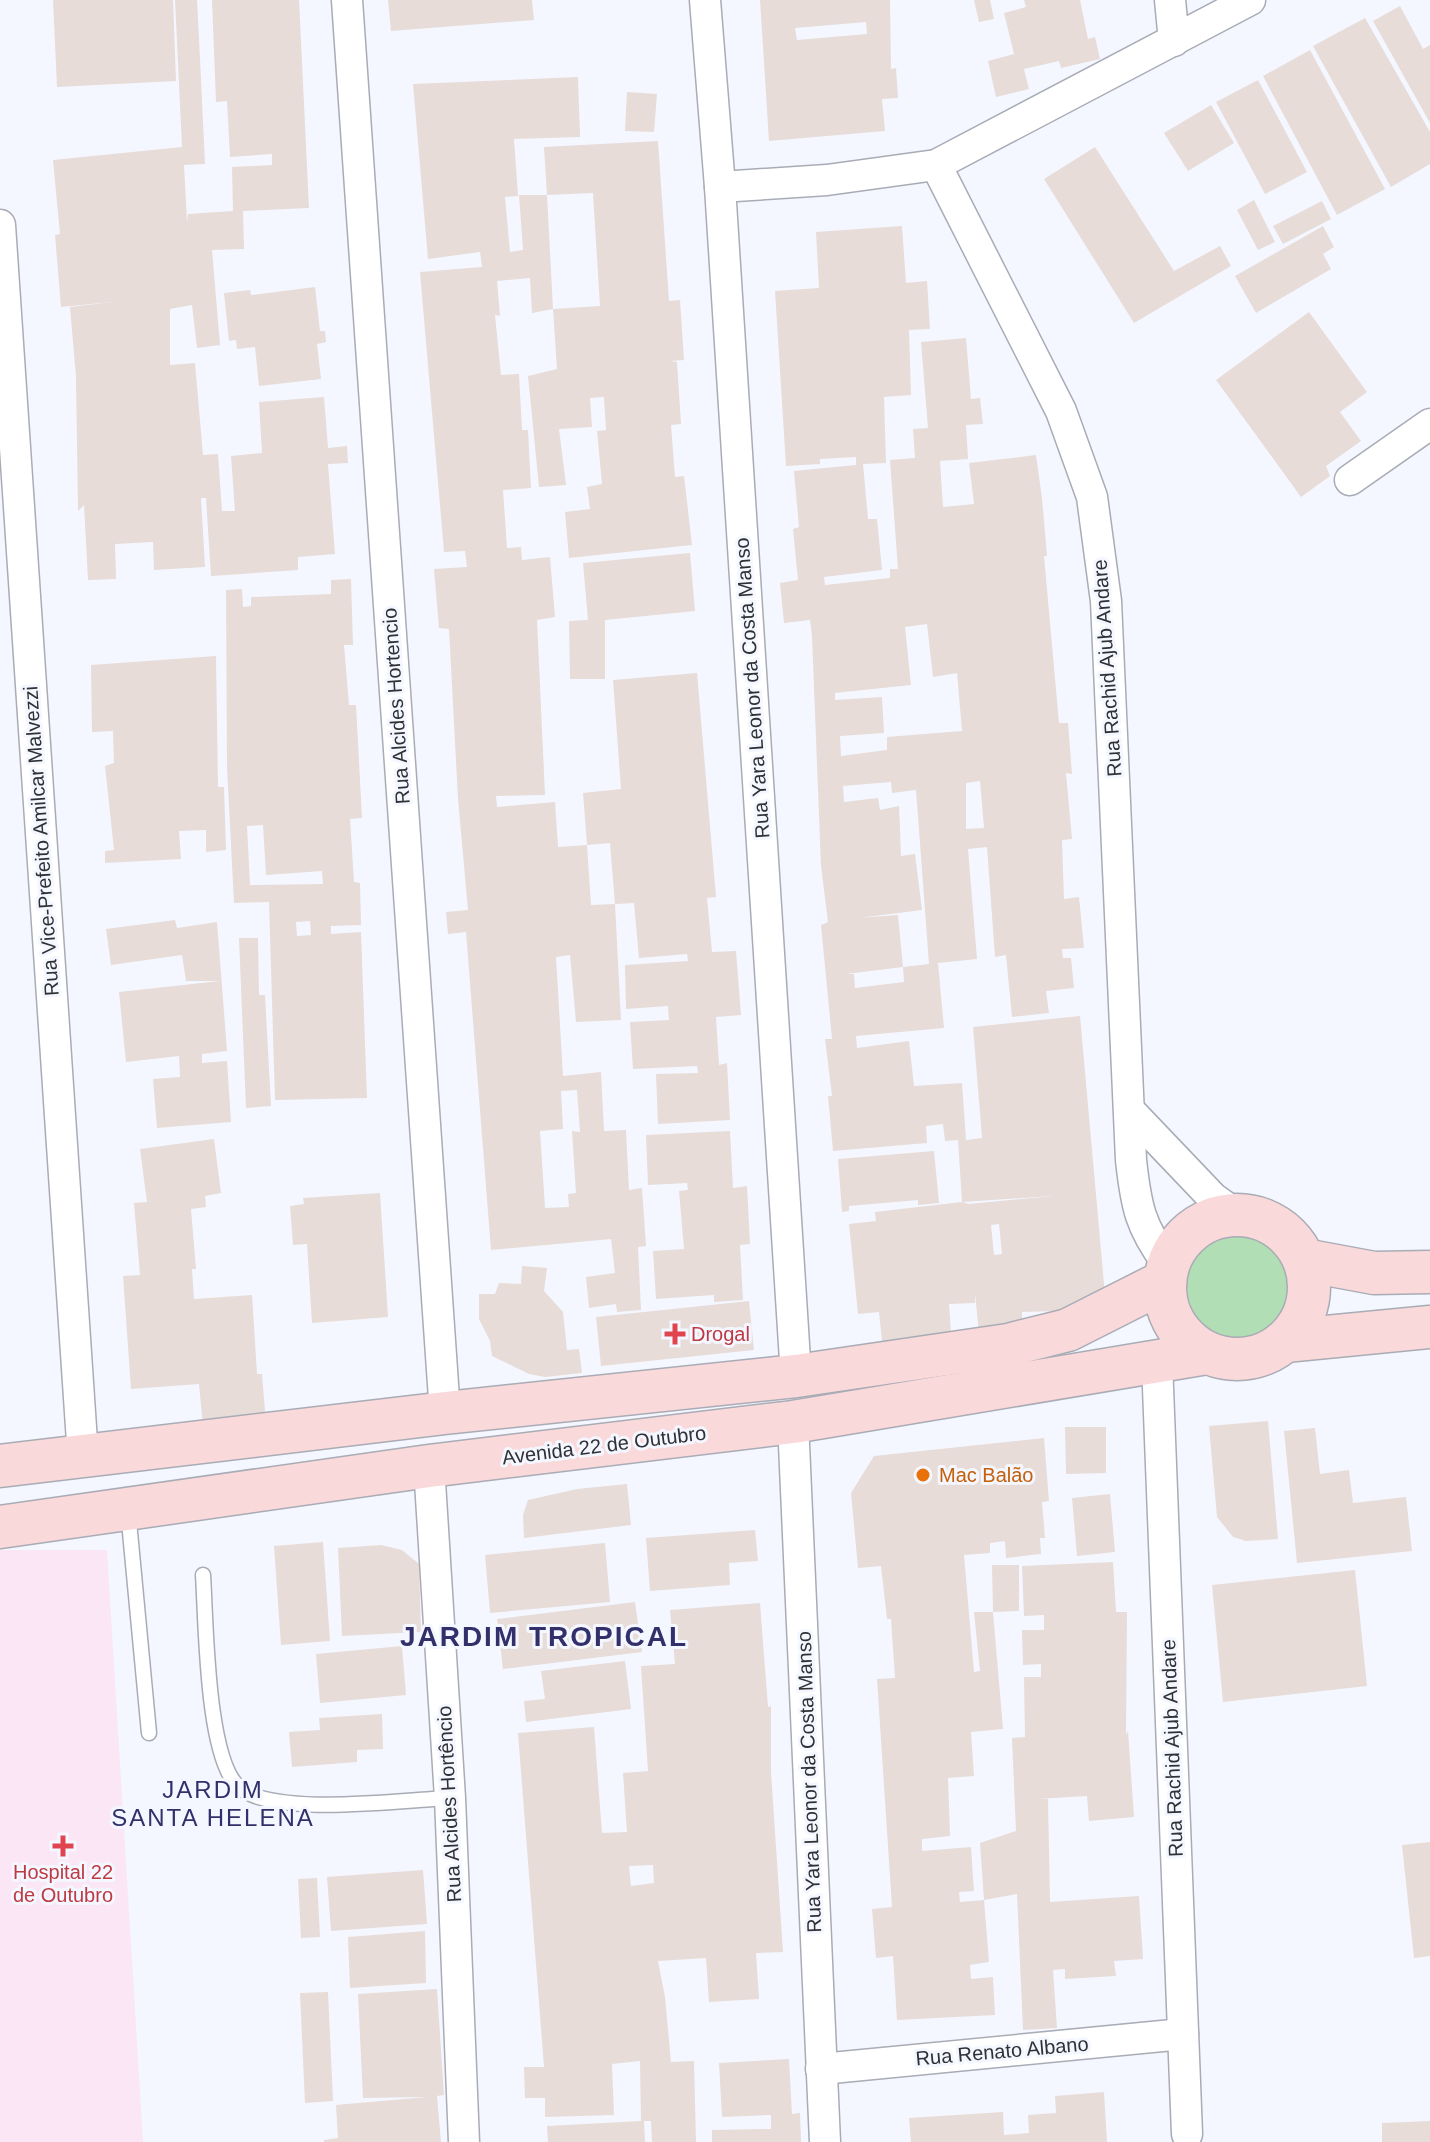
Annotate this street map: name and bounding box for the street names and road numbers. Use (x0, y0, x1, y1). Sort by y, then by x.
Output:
street label: Rua Yara Leonor da Costa Manso (731, 537, 773, 839)
street label: Rua Rachid Ajub Andare (1088, 559, 1126, 777)
street label: Rua Alcides Hortencio (378, 607, 414, 805)
street label: Rua Vice-Prefeito Amilcar Malvezzi (19, 685, 63, 997)
street label: Avenida 22 de Outubro (501, 1422, 707, 1468)
street label: Rua Yara Leonor da Costa Manso (793, 1631, 825, 1933)
street label: Rua Rachid Ajub Andare (1157, 1639, 1187, 1857)
street label: Rua Alcides Hortêncio (433, 1705, 465, 1903)
street label: Rua Renato Albano (915, 2032, 1089, 2070)

